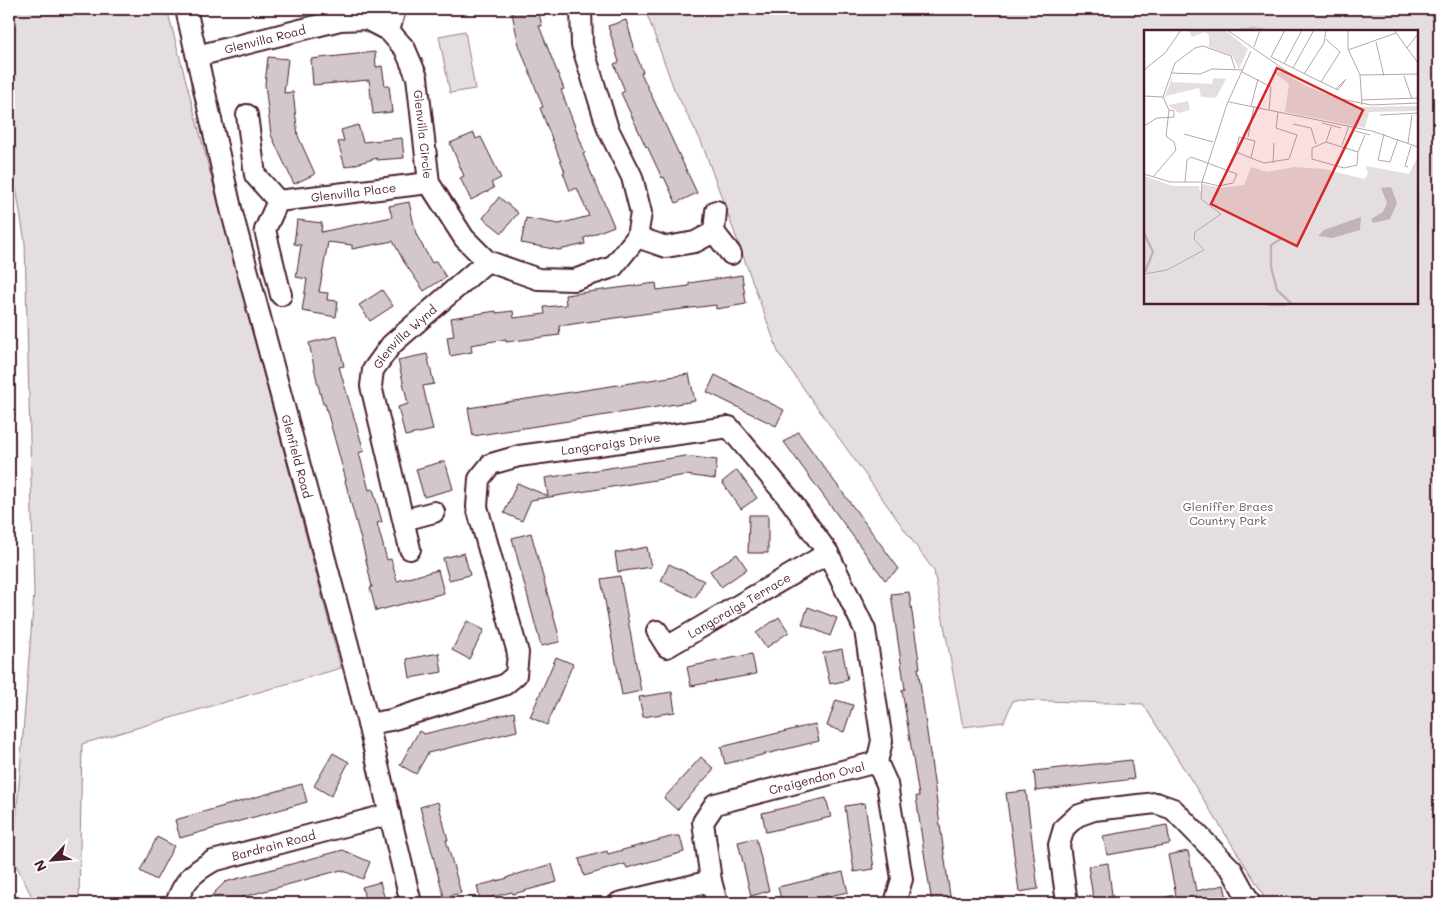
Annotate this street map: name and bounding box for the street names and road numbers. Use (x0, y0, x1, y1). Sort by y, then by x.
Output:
street label: Glenvilla Road (223, 21, 308, 57)
street label: Glenvilla Circle (411, 89, 436, 180)
street label: Glenvilla Place (310, 179, 397, 205)
street label: Glenvilla Wynd (369, 301, 440, 371)
street label: Glenfield Road (278, 413, 316, 500)
street label: Langcraigs Drive (560, 429, 661, 458)
street label: Langcraigs Terrace (684, 569, 793, 641)
street label: Craigendon Oval (767, 758, 866, 798)
street label: Bardrain Road (230, 826, 317, 864)

